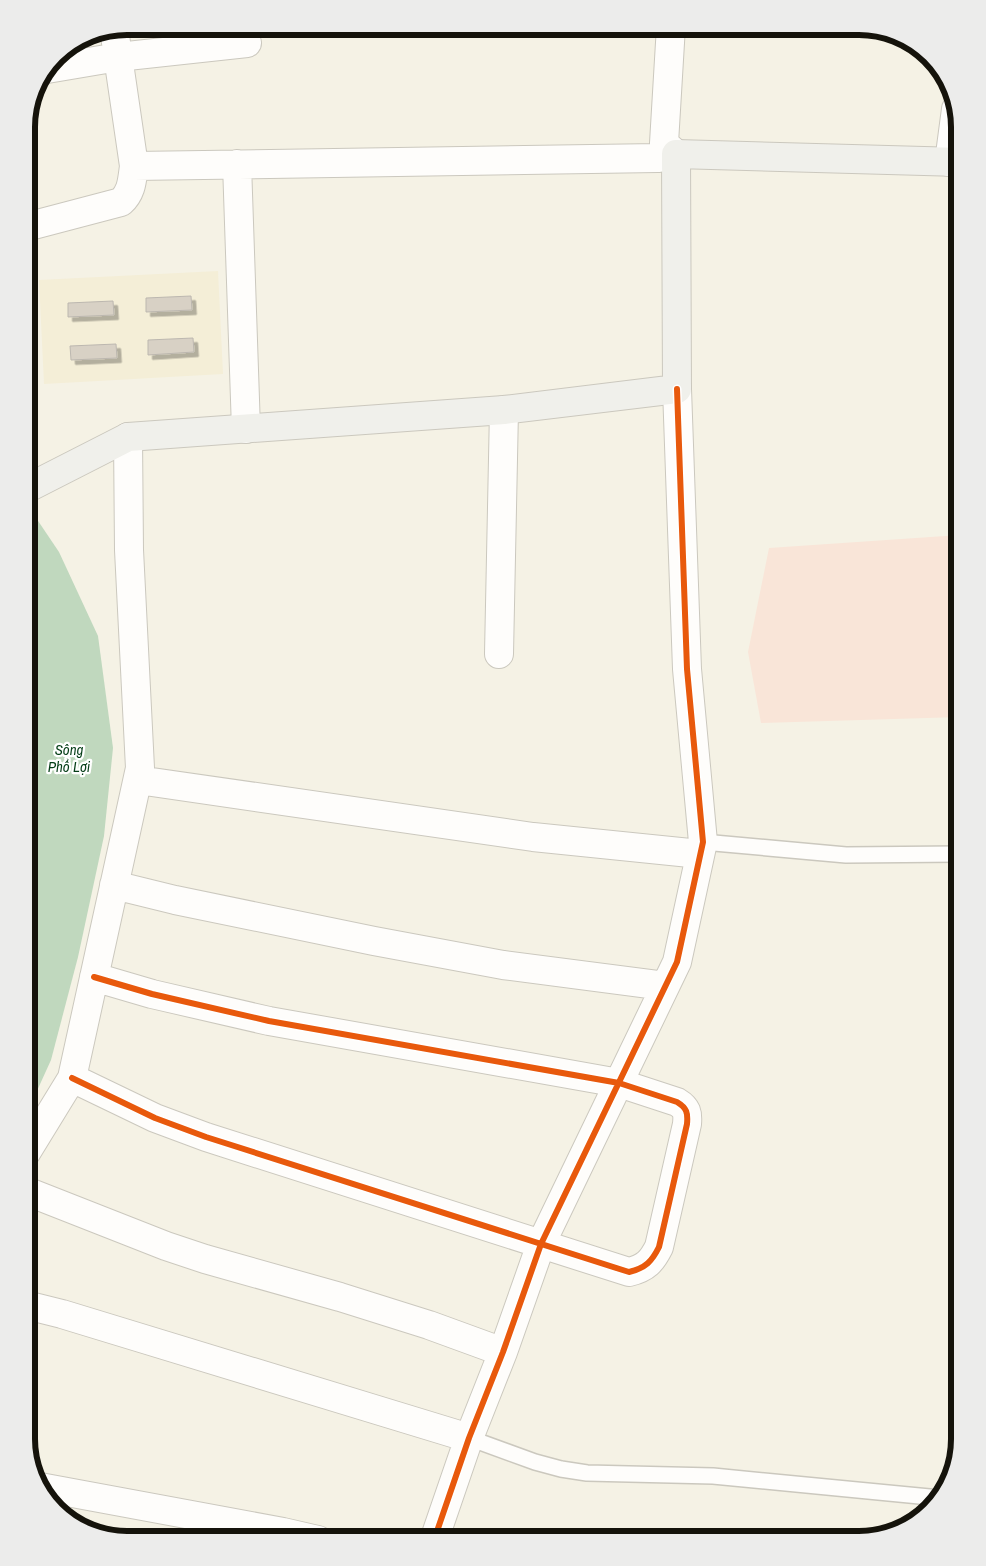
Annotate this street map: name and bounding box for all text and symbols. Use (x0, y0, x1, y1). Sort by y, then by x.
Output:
water label: Sông Phổ Lợi (48, 739, 91, 777)

